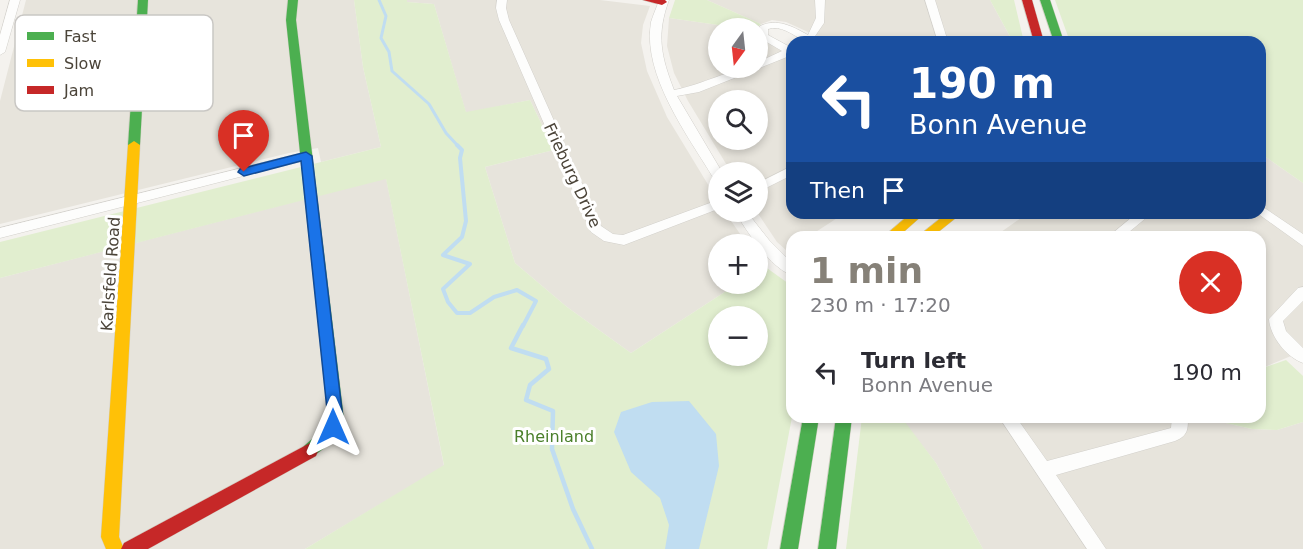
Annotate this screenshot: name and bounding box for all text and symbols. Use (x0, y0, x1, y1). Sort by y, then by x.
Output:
legend (15, 15, 213, 111)
north arrow (708, 18, 768, 78)
map controls (708, 18, 768, 366)
text: Fast (64, 27, 96, 46)
text: Slow (64, 54, 101, 73)
text: 190 m (909, 59, 1055, 108)
icon: left (810, 60, 888, 138)
text: Jam (63, 81, 94, 100)
button: search (708, 90, 768, 150)
text: Bonn Avenue (909, 109, 1087, 140)
pin (218, 110, 269, 172)
icon: arrive (227, 119, 260, 152)
street label: Frieburg Drive (540, 120, 605, 231)
button: layers (708, 162, 768, 222)
icon: arrive (877, 174, 910, 207)
text: Then (810, 178, 865, 203)
street label: Karlsfeld Road (97, 216, 124, 332)
button: + (708, 234, 768, 294)
text: 1 min (810, 250, 923, 291)
button: close (1179, 251, 1242, 314)
text: 230 m · 17:20 (810, 293, 951, 317)
button: − (708, 306, 768, 366)
text: Turn left (861, 348, 966, 373)
icon: left (810, 356, 843, 389)
text: 190 m (1172, 360, 1242, 385)
text: Bonn Avenue (861, 373, 993, 397)
position arrow (301, 395, 365, 459)
park label: Rheinland (514, 427, 594, 446)

